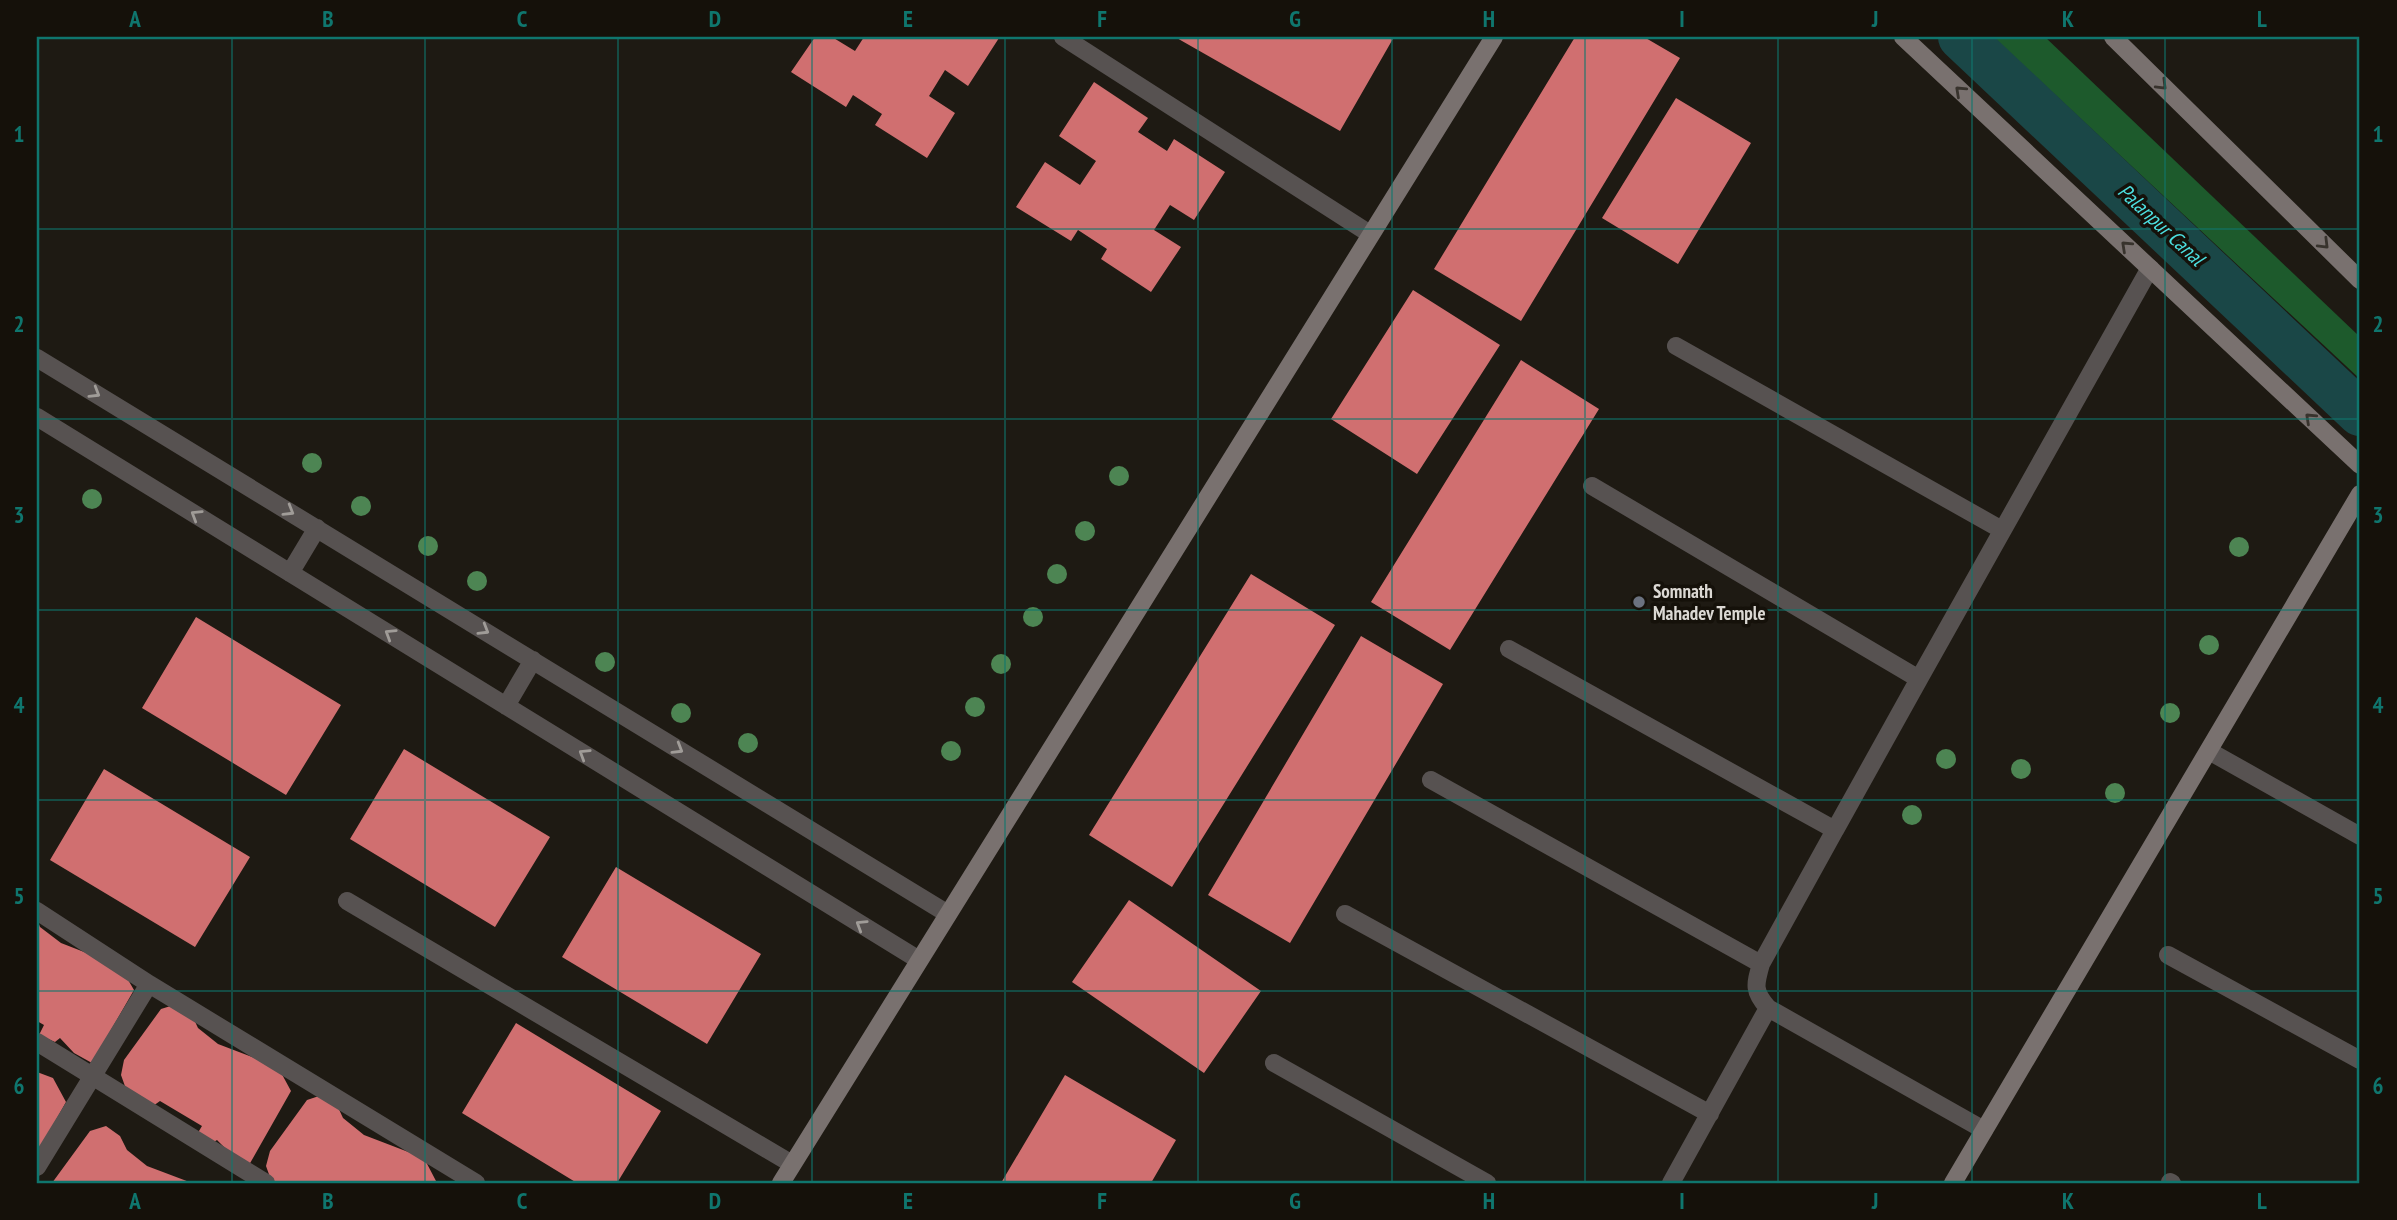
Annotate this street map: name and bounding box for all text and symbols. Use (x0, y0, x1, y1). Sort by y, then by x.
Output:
text: A (128, 4, 141, 33)
text: B (322, 4, 334, 33)
text: C (517, 4, 528, 33)
text: D (709, 4, 721, 33)
text: E (903, 4, 913, 33)
text: F (1097, 4, 1107, 33)
text: G (1289, 4, 1301, 33)
text: H (1483, 4, 1495, 33)
text: I (1679, 4, 1685, 33)
text: J (1871, 4, 1878, 33)
text: K (2062, 4, 2074, 33)
text: L (2257, 4, 2267, 33)
one-way arrow (2154, 76, 2167, 89)
one-way arrow (1955, 86, 1968, 99)
text: 1 (14, 119, 25, 148)
text: 1 (2373, 119, 2384, 148)
water label: Palanpur Canal (2112, 178, 2212, 273)
one-way arrow (2316, 236, 2329, 249)
one-way arrow (2121, 242, 2134, 255)
text: 2 (14, 309, 25, 338)
text: 2 (2373, 309, 2384, 338)
one-way arrow (88, 385, 101, 398)
one-way arrow (2305, 414, 2318, 427)
text: 3 (14, 500, 25, 529)
text: 3 (2373, 500, 2384, 529)
one-way arrow (282, 503, 295, 516)
one-way arrow (191, 510, 204, 523)
place label: Somnath Mahadev Temple (1653, 579, 1766, 625)
marker: Somnath Mahadev Temple (1631, 594, 1647, 610)
one-way arrow (476, 622, 489, 635)
one-way arrow (385, 630, 398, 643)
text: 4 (14, 690, 25, 719)
text: 4 (2373, 690, 2384, 719)
one-way arrow (670, 740, 683, 753)
one-way arrow (578, 749, 591, 762)
text: 5 (14, 881, 25, 910)
text: 5 (2373, 881, 2384, 910)
one-way arrow (855, 920, 868, 933)
text: 6 (14, 1071, 25, 1100)
text: 6 (2373, 1071, 2384, 1100)
text: A (128, 1186, 141, 1215)
text: B (322, 1186, 334, 1215)
text: C (517, 1186, 528, 1215)
text: D (709, 1186, 721, 1215)
text: E (903, 1186, 913, 1215)
text: F (1097, 1186, 1107, 1215)
text: G (1289, 1186, 1301, 1215)
text: H (1483, 1186, 1495, 1215)
text: I (1679, 1186, 1685, 1215)
text: J (1871, 1186, 1878, 1215)
text: K (2062, 1186, 2074, 1215)
text: L (2257, 1186, 2267, 1215)

